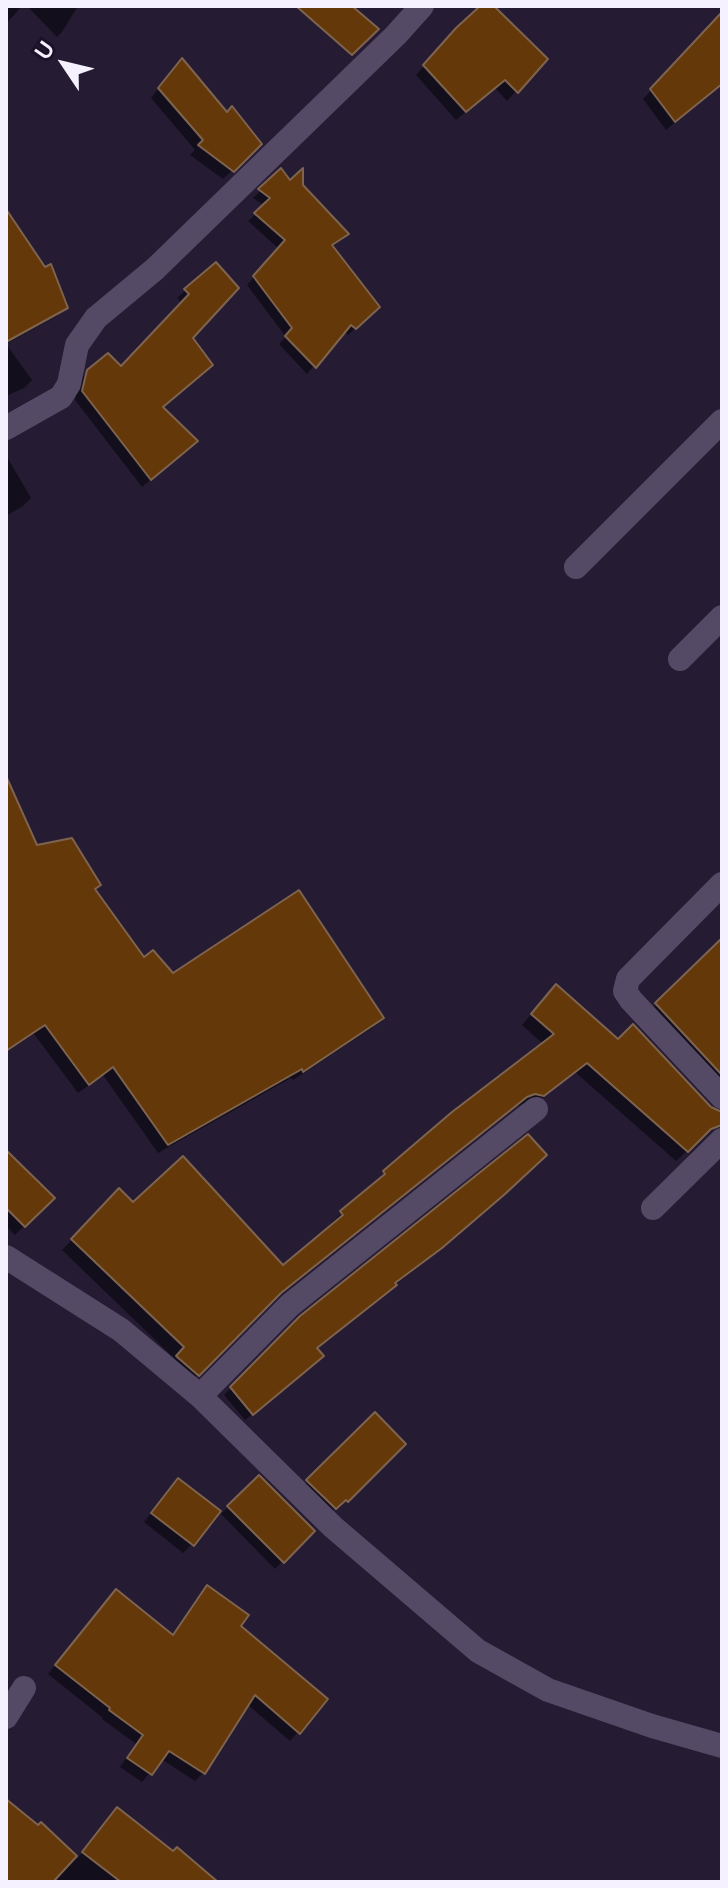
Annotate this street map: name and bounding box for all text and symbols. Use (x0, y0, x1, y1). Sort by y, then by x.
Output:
north arrow (24, 24, 104, 104)
text: U (28, 36, 60, 64)

